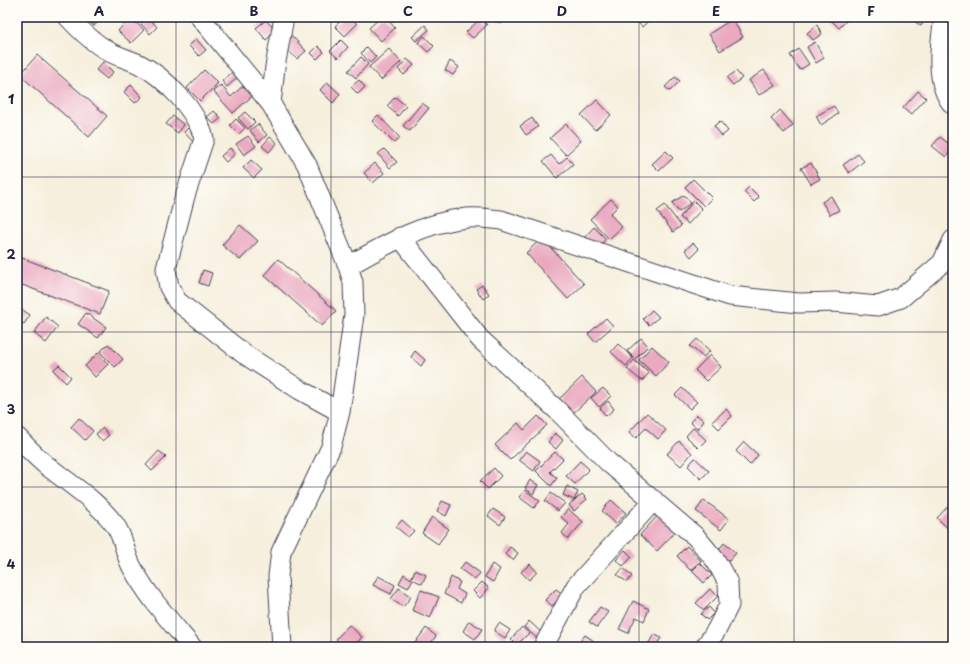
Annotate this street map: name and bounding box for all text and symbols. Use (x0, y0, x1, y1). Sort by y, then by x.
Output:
text: A (94, 1, 104, 20)
text: B (250, 1, 259, 20)
text: C (403, 1, 413, 20)
text: D (557, 1, 567, 20)
text: E (712, 1, 720, 20)
text: F (867, 1, 875, 20)
text: 1 (8, 89, 14, 108)
text: 2 (6, 244, 16, 263)
text: 3 (7, 399, 16, 418)
text: 4 (7, 554, 16, 573)

